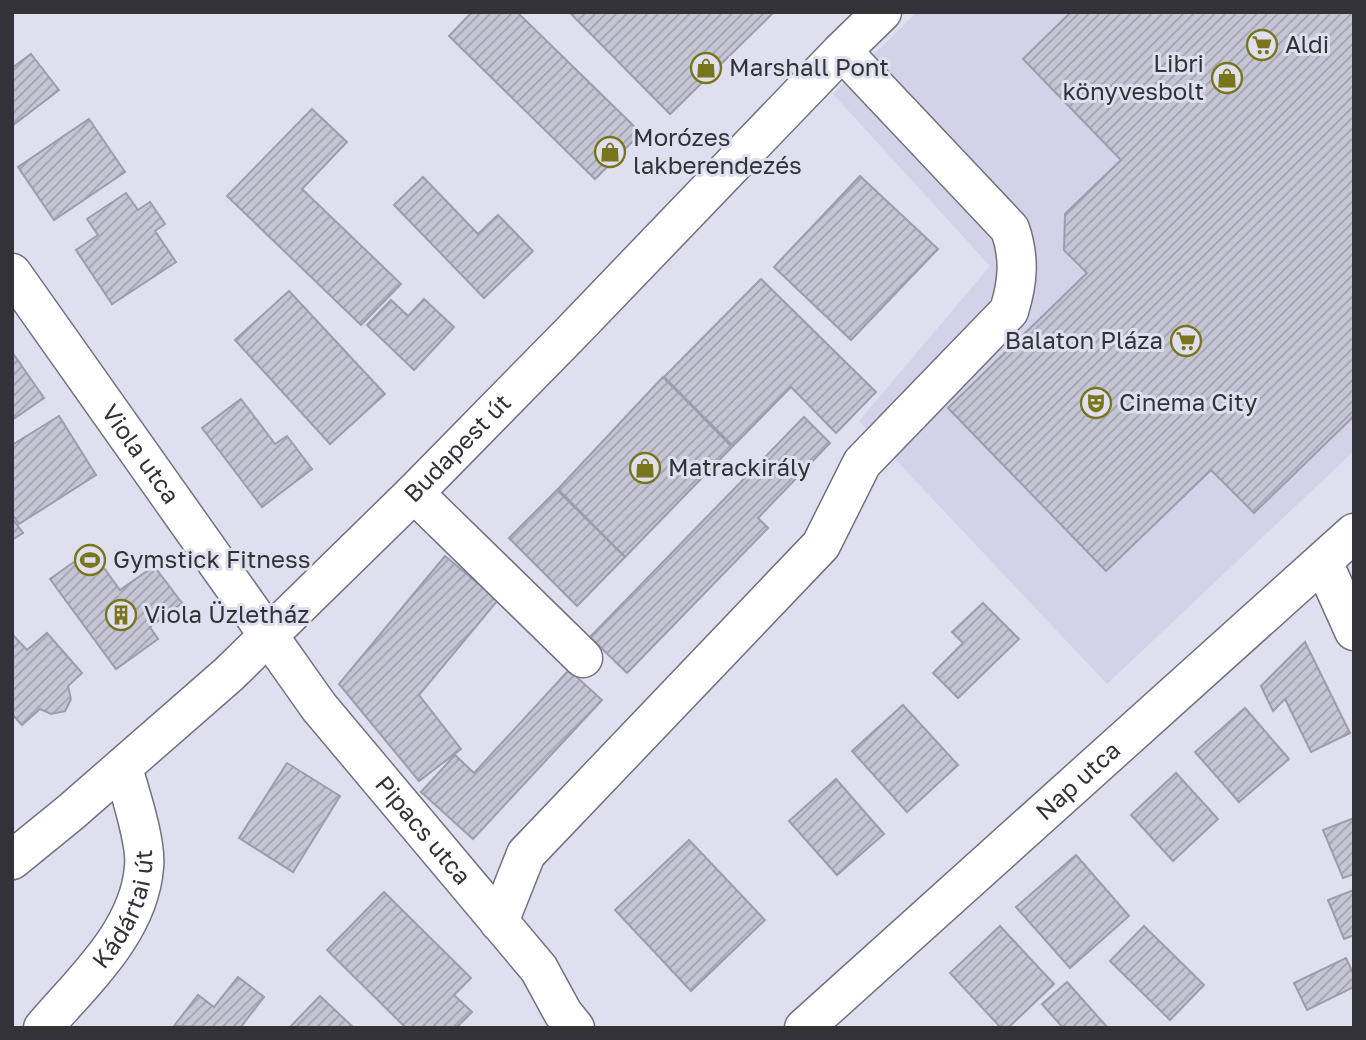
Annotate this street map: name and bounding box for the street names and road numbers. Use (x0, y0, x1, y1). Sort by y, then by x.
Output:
street label: Budapest út (397, 387, 516, 508)
street label: Viola utca (96, 398, 186, 509)
street label: Nap utca (1029, 735, 1125, 825)
street label: Pipacs utca (370, 769, 478, 890)
street label: Kádártai út (85, 849, 158, 974)

